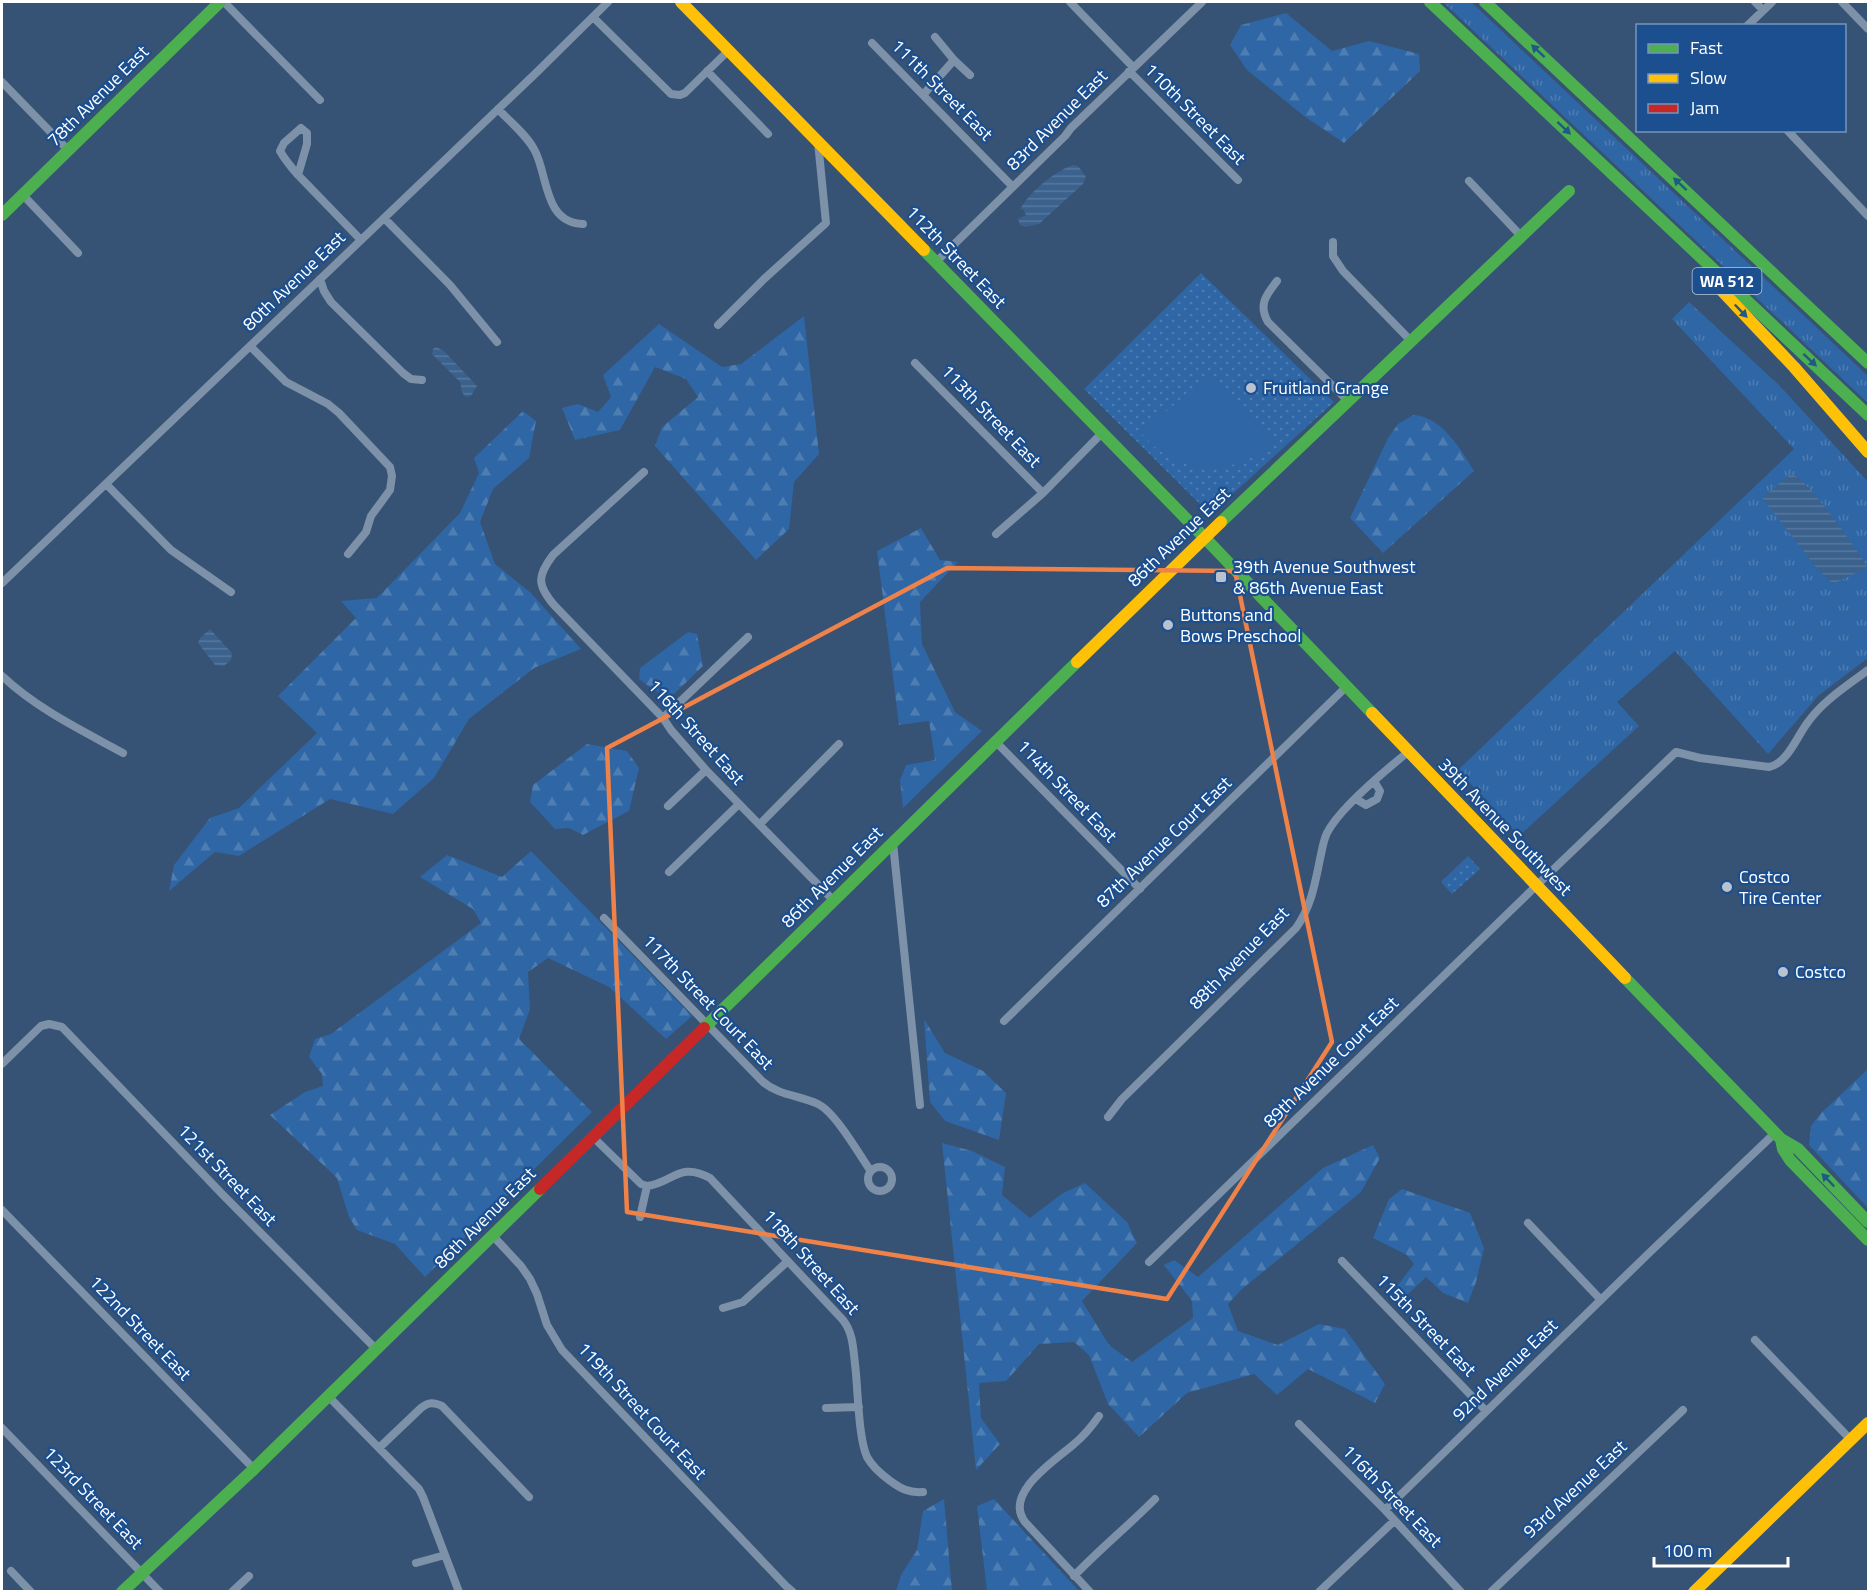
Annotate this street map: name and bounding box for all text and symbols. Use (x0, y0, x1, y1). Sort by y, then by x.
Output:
legend (1636, 24, 1846, 132)
street label: 111th Street East (885, 33, 1000, 147)
text: Fast (1690, 34, 1723, 61)
street label: 78th Avenue East (41, 38, 155, 153)
one-way arrow (1531, 44, 1545, 58)
street label: 110th Street East (1138, 57, 1253, 171)
street label: 83rd Avenue East (1000, 62, 1114, 176)
text: Slow (1690, 64, 1727, 91)
text: Jam (1690, 94, 1719, 121)
one-way arrow (1557, 121, 1572, 135)
one-way arrow (1672, 177, 1687, 191)
street label: 112th Street East (900, 199, 1013, 315)
street label: 80th Avenue East (236, 224, 352, 337)
road number: WA 512 (1692, 268, 1762, 294)
one-way arrow (1734, 303, 1747, 318)
one-way arrow (1803, 353, 1818, 367)
street label: 113th Street East (935, 358, 1048, 474)
place label: Fruitland Grange (1263, 374, 1389, 401)
marker: Fruitland Grange (1244, 381, 1258, 395)
street label: 86th Avenue East (1121, 480, 1237, 593)
place label: 39th Avenue Southwest & 86th Avenue East (1233, 553, 1416, 601)
marker: 39th Avenue Southwest & 86th Avenue East (1214, 570, 1228, 584)
place label: Buttons and Bows Preschool (1180, 601, 1301, 649)
marker: Buttons and Bows Preschool (1161, 618, 1175, 632)
street label: 116th Street East (641, 673, 752, 791)
street label: 114th Street East (1011, 733, 1124, 849)
street label: 39th Avenue Southwest (1432, 752, 1579, 902)
street label: 87th Avenue Court East (1090, 769, 1238, 914)
street label: 86th Avenue East (775, 819, 889, 934)
place label: Costco Tire Center (1739, 863, 1821, 911)
marker: Costco Tire Center (1720, 880, 1734, 894)
street label: 88th Avenue East (1182, 900, 1295, 1015)
street label: 117th Street Court East (636, 928, 781, 1076)
place label: Costco (1795, 958, 1846, 985)
marker: Costco (1776, 965, 1790, 979)
street label: 89th Avenue Court East (1257, 989, 1405, 1134)
street label: 121st Street East (171, 1117, 284, 1232)
street label: 86th Avenue East (428, 1160, 542, 1275)
one-way arrow (1821, 1172, 1835, 1187)
street label: 118th Street East (756, 1203, 867, 1321)
street label: 115th Street East (1370, 1267, 1483, 1383)
street label: 122nd Street East (83, 1269, 198, 1387)
street label: 92nd Avenue East (1446, 1312, 1564, 1427)
street label: 119th Street Court East (571, 1336, 714, 1486)
street label: 93rd Avenue East (1517, 1433, 1633, 1544)
street label: 116th Street East (1336, 1438, 1449, 1554)
street label: 123rd Street East (37, 1440, 150, 1556)
scale bar (1654, 1530, 1788, 1568)
text: 100 m (1663, 1537, 1712, 1564)

